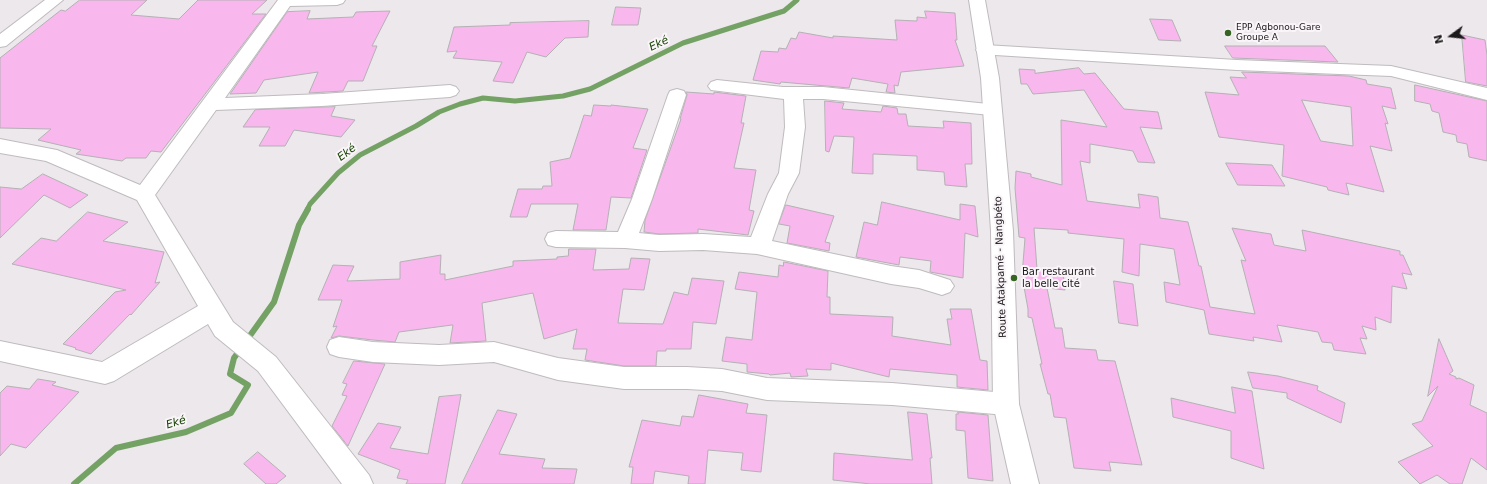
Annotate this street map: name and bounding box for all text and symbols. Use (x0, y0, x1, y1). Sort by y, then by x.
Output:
north arrow (1431, 16, 1471, 56)
place label: EPP Agbonou-Gare Groupe A (1236, 23, 1321, 44)
marker: EPP Agbonou-Gare Groupe A (1223, 28, 1233, 38)
text: N (1431, 33, 1446, 45)
water label: Eké (647, 34, 671, 54)
water label: Eké (335, 142, 359, 164)
street label: Route Atakpamé - Nangbéto (993, 196, 1009, 338)
place label: Bar restaurant la belle cité (1022, 266, 1094, 290)
marker: Bar restaurant la belle cité (1009, 273, 1019, 283)
water label: Eké (165, 414, 187, 432)

